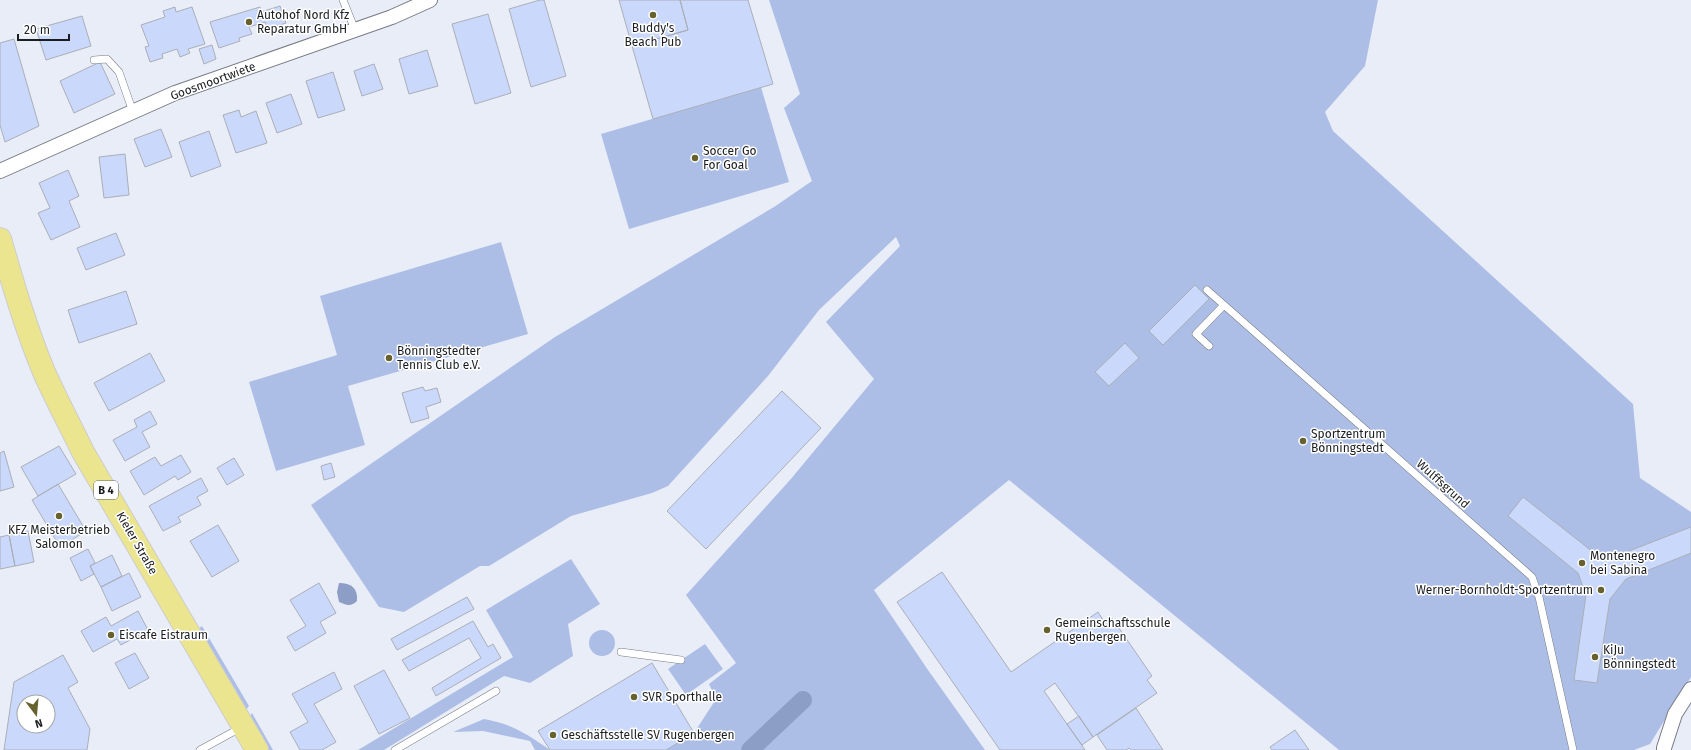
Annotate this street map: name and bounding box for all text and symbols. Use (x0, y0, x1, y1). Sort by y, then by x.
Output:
place label: Autohof Nord Kfz Reparatur GmbH (257, 8, 349, 36)
marker: Buddy's Beach Pub (648, 10, 658, 20)
scale bar (18, 16, 69, 42)
marker: Autohof Nord Kfz Reparatur GmbH (244, 17, 254, 27)
place label: Buddy's Beach Pub (625, 21, 681, 49)
text: 20 m (24, 23, 50, 37)
street label: Goosmoortwiete (168, 59, 258, 103)
place label: Soccer Go For Goal (703, 144, 756, 172)
marker: Soccer Go For Goal (690, 153, 700, 163)
place label: Bönningstedter Tennis Club e.V. (397, 344, 481, 372)
marker: Bönningstedter Tennis Club e.V. (384, 353, 394, 363)
place label: Sportzentrum Bönningstedt (1311, 427, 1386, 455)
marker: Sportzentrum Bönningstedt (1298, 436, 1308, 446)
street label: Wulffsgrund (1414, 457, 1472, 511)
road number: B 4 (94, 481, 118, 499)
street label: Kieler Straße (113, 509, 161, 577)
marker: KFZ Meisterbetrieb Salomon (54, 511, 64, 521)
place label: KFZ Meisterbetrieb Salomon (8, 523, 110, 551)
place label: Montenegro bei Sabina (1590, 549, 1655, 577)
marker: Montenegro bei Sabina (1577, 558, 1587, 568)
place label: Werner-Bornholdt-Sportzentrum (1416, 583, 1593, 597)
marker: Werner-Bornholdt-Sportzentrum (1596, 585, 1606, 595)
place label: Gemeinschaftsschule Rugenbergen (1055, 616, 1170, 644)
marker: Gemeinschaftsschule Rugenbergen (1042, 625, 1052, 635)
place label: Eiscafe Eistraum (119, 628, 208, 642)
marker: Eiscafe Eistraum (106, 630, 116, 640)
place label: KiJu Bönningstedt (1603, 643, 1676, 671)
marker: KiJu Bönningstedt (1590, 652, 1600, 662)
place label: SVR Sporthalle (642, 690, 722, 704)
marker: SVR Sporthalle (629, 692, 639, 702)
north arrow (16, 694, 56, 734)
text: N (33, 716, 44, 730)
place label: Geschäftsstelle SV Rugenbergen (561, 728, 735, 742)
marker: Geschäftsstelle SV Rugenbergen (548, 730, 558, 740)

